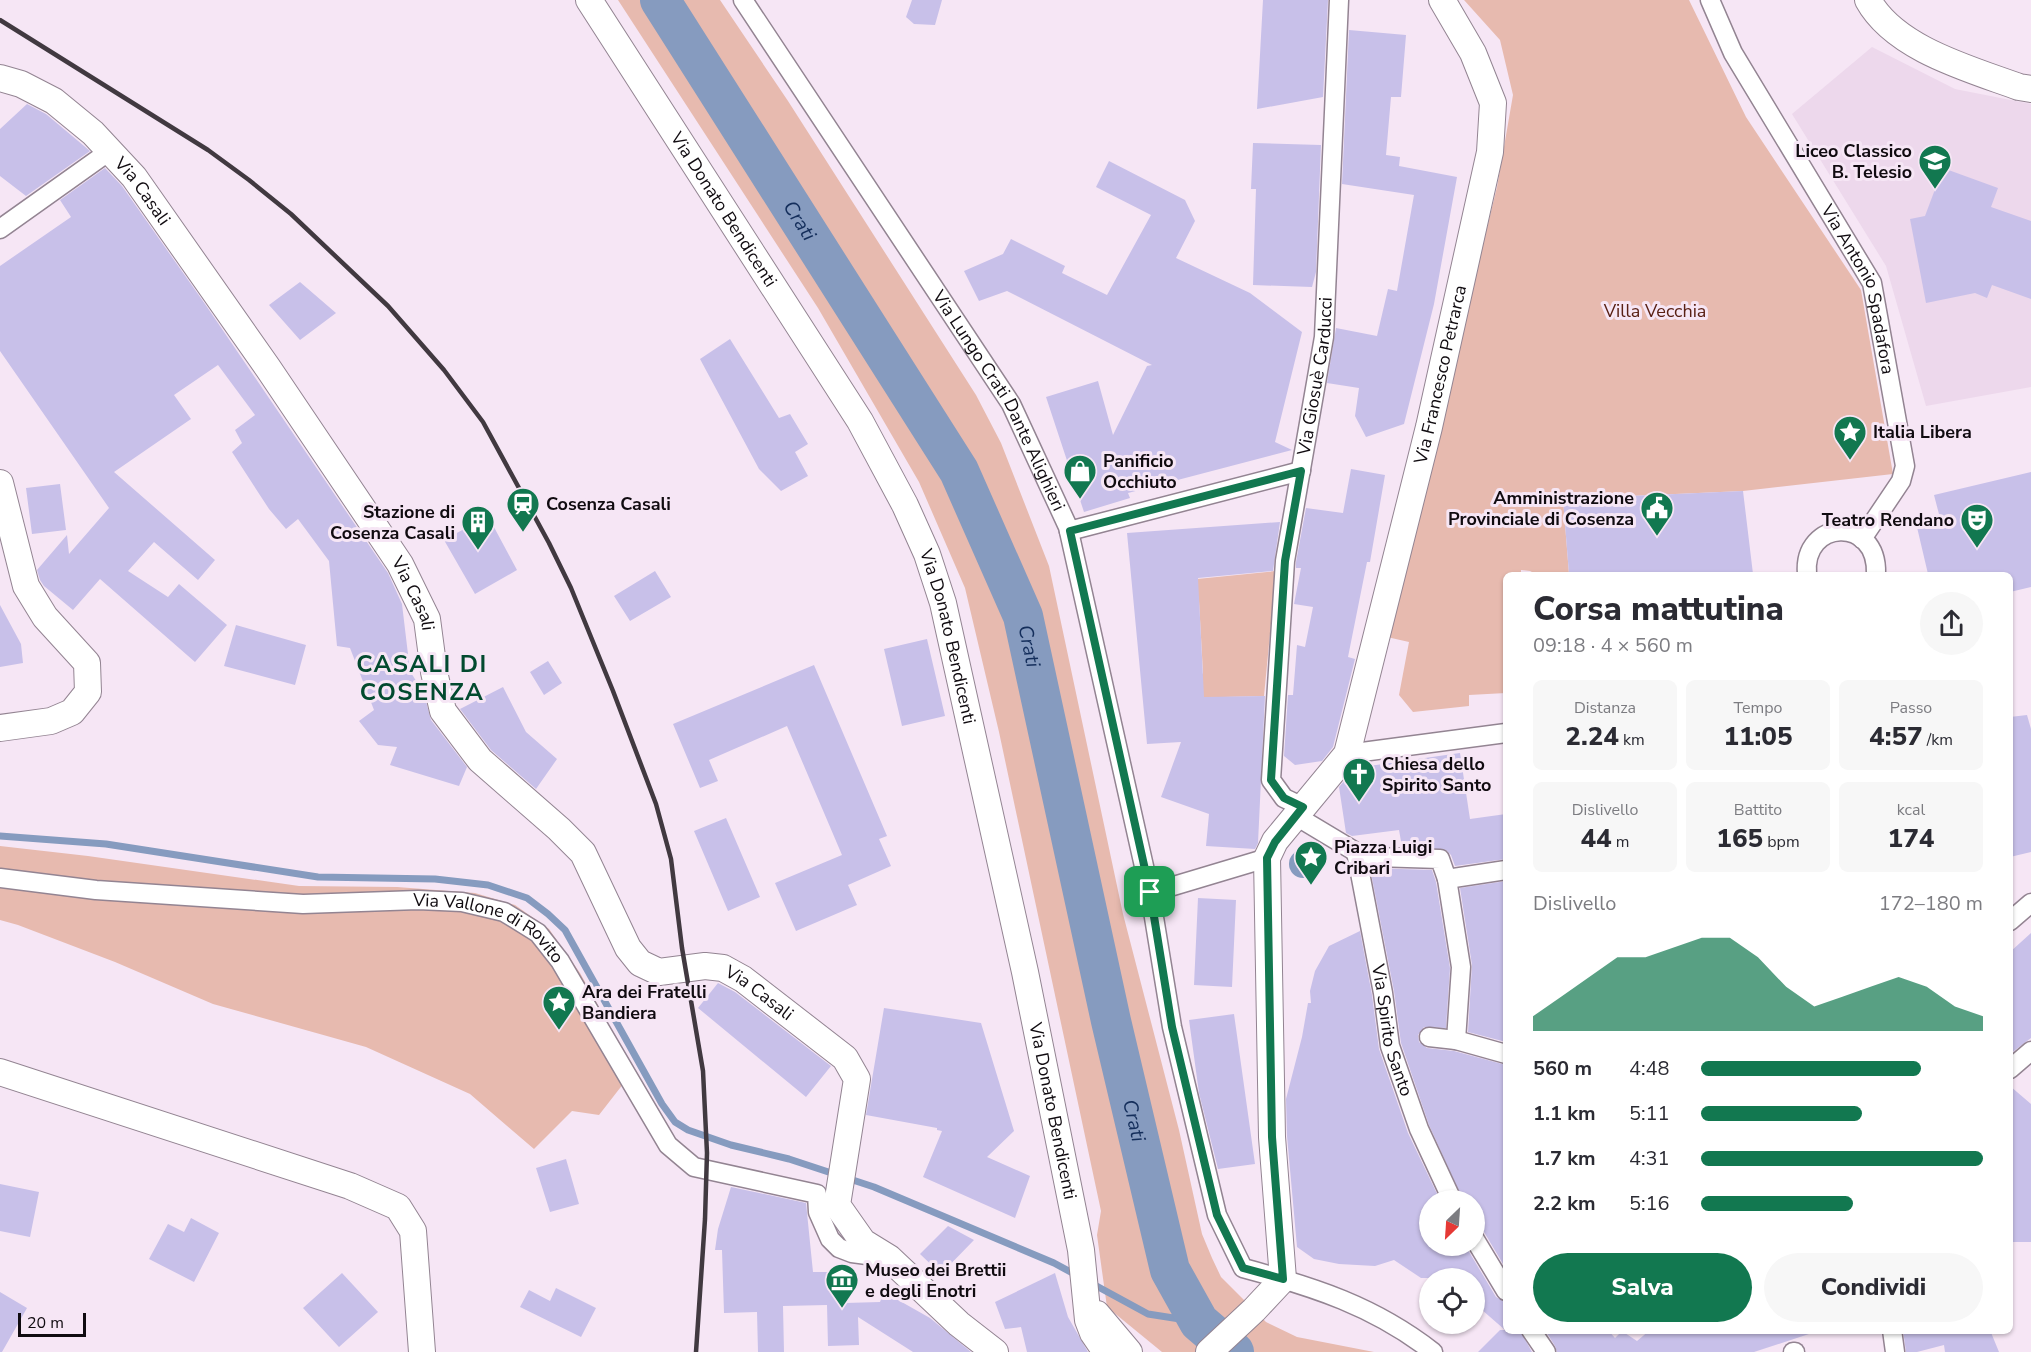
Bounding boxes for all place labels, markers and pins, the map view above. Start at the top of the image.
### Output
place label: Liceo Classico B. Telesio [1795,139,1912,184]
school or university icon: Liceo Classico B. Telesio [1917,143,1953,190]
place icon: Italia Libera [1832,414,1868,461]
place label: Italia Libera [1873,420,1972,444]
place label: Panificio Occhiuto [1103,449,1177,494]
shop icon: Panificio Occhiuto [1062,453,1098,500]
station icon: Cosenza Casali [505,486,541,533]
place label: Amministrazione Provinciale di Cosenza [1448,486,1634,531]
public building icon: Amministrazione Provinciale di Cosenza [1639,490,1675,537]
place label: Cosenza Casali [546,492,671,516]
place label: Stazione di Cosenza Casali [330,500,455,545]
theatre icon: Teatro Rendano [1959,502,1995,549]
building icon: Stazione di Cosenza Casali [460,504,496,551]
place label: Teatro Rendano [1822,508,1954,532]
place label: Chiesa dello Spirito Santo [1382,752,1491,797]
church icon: Chiesa dello Spirito Santo [1341,756,1377,803]
place label: Piazza Luigi Cribari [1334,835,1432,880]
place icon: Piazza Luigi Cribari [1293,839,1329,886]
pin [1124,866,1175,917]
place label: Ara dei Fratelli Bandiera [582,980,706,1025]
place icon: Ara dei Fratelli Bandiera [541,984,577,1031]
place label: Museo dei Brettii e degli Enotri [865,1258,1006,1303]
museum icon: Museo dei Brettii e degli Enotri [824,1262,860,1309]

